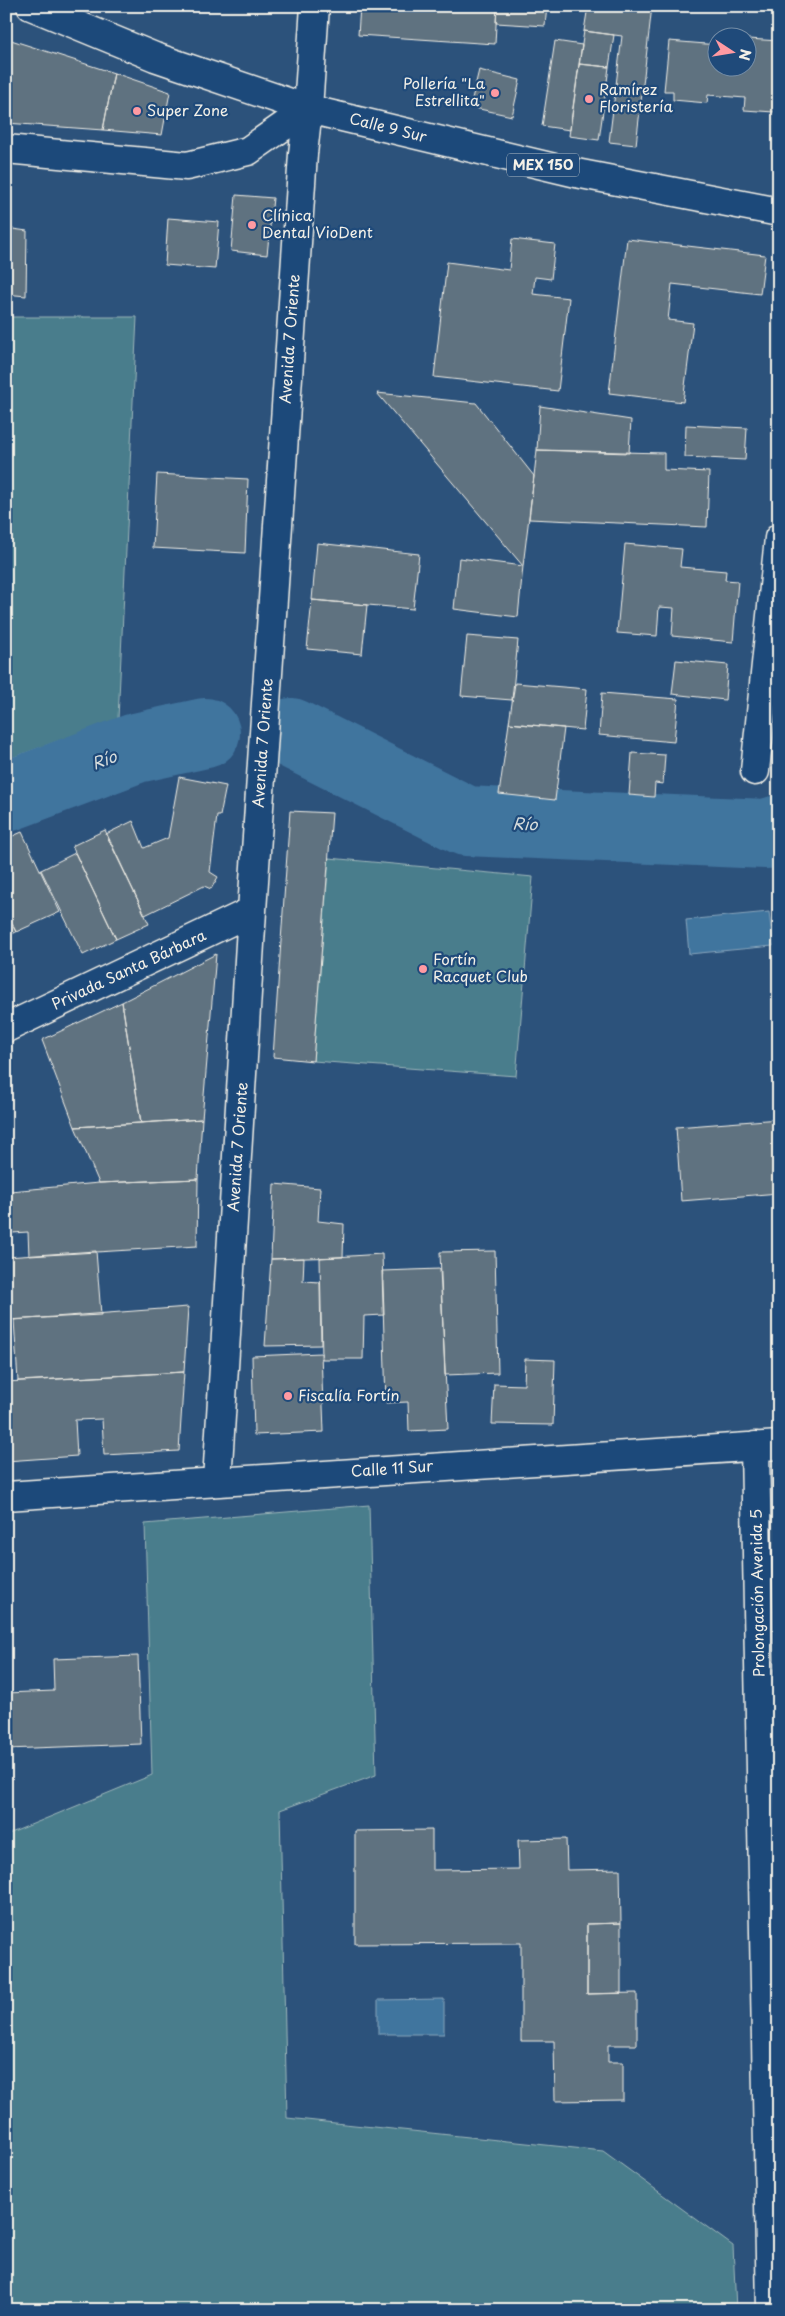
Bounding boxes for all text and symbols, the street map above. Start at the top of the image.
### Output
north arrow [708,28,758,78]
text: N [734,47,757,62]
place label: Pollería "La Estrellita" [403,71,486,111]
place label: Ramírez Floristería [599,77,673,117]
marker: Pollería "La Estrellita" [489,87,501,99]
marker: Ramírez Floristería [583,93,595,105]
place label: Super Zone [147,98,228,121]
marker: Super Zone [131,105,143,117]
street label: Calle 9 Sur [347,106,430,147]
road number: MEX 150 [507,154,579,176]
place label: Clínica Dental VioDent [262,203,373,243]
marker: Clínica Dental VioDent [246,219,258,231]
street label: Avenida 7 Oriente [273,273,305,404]
street label: Avenida 7 Oriente [246,677,278,808]
water label: Río [88,743,121,775]
water label: Río [512,811,539,835]
street label: Privada Santa Bárbara [47,922,210,1015]
place label: Fortín Racquet Club [433,947,528,987]
marker: Fortín Racquet Club [417,963,429,975]
street label: Avenida 7 Oriente [221,1081,253,1212]
place label: Fiscalía Fortín [298,1383,400,1406]
marker: Fiscalía Fortín [282,1390,294,1402]
street label: Calle 11 Sur [350,1453,434,1482]
street label: Prolongación Avenida 5 [744,1509,769,1677]

